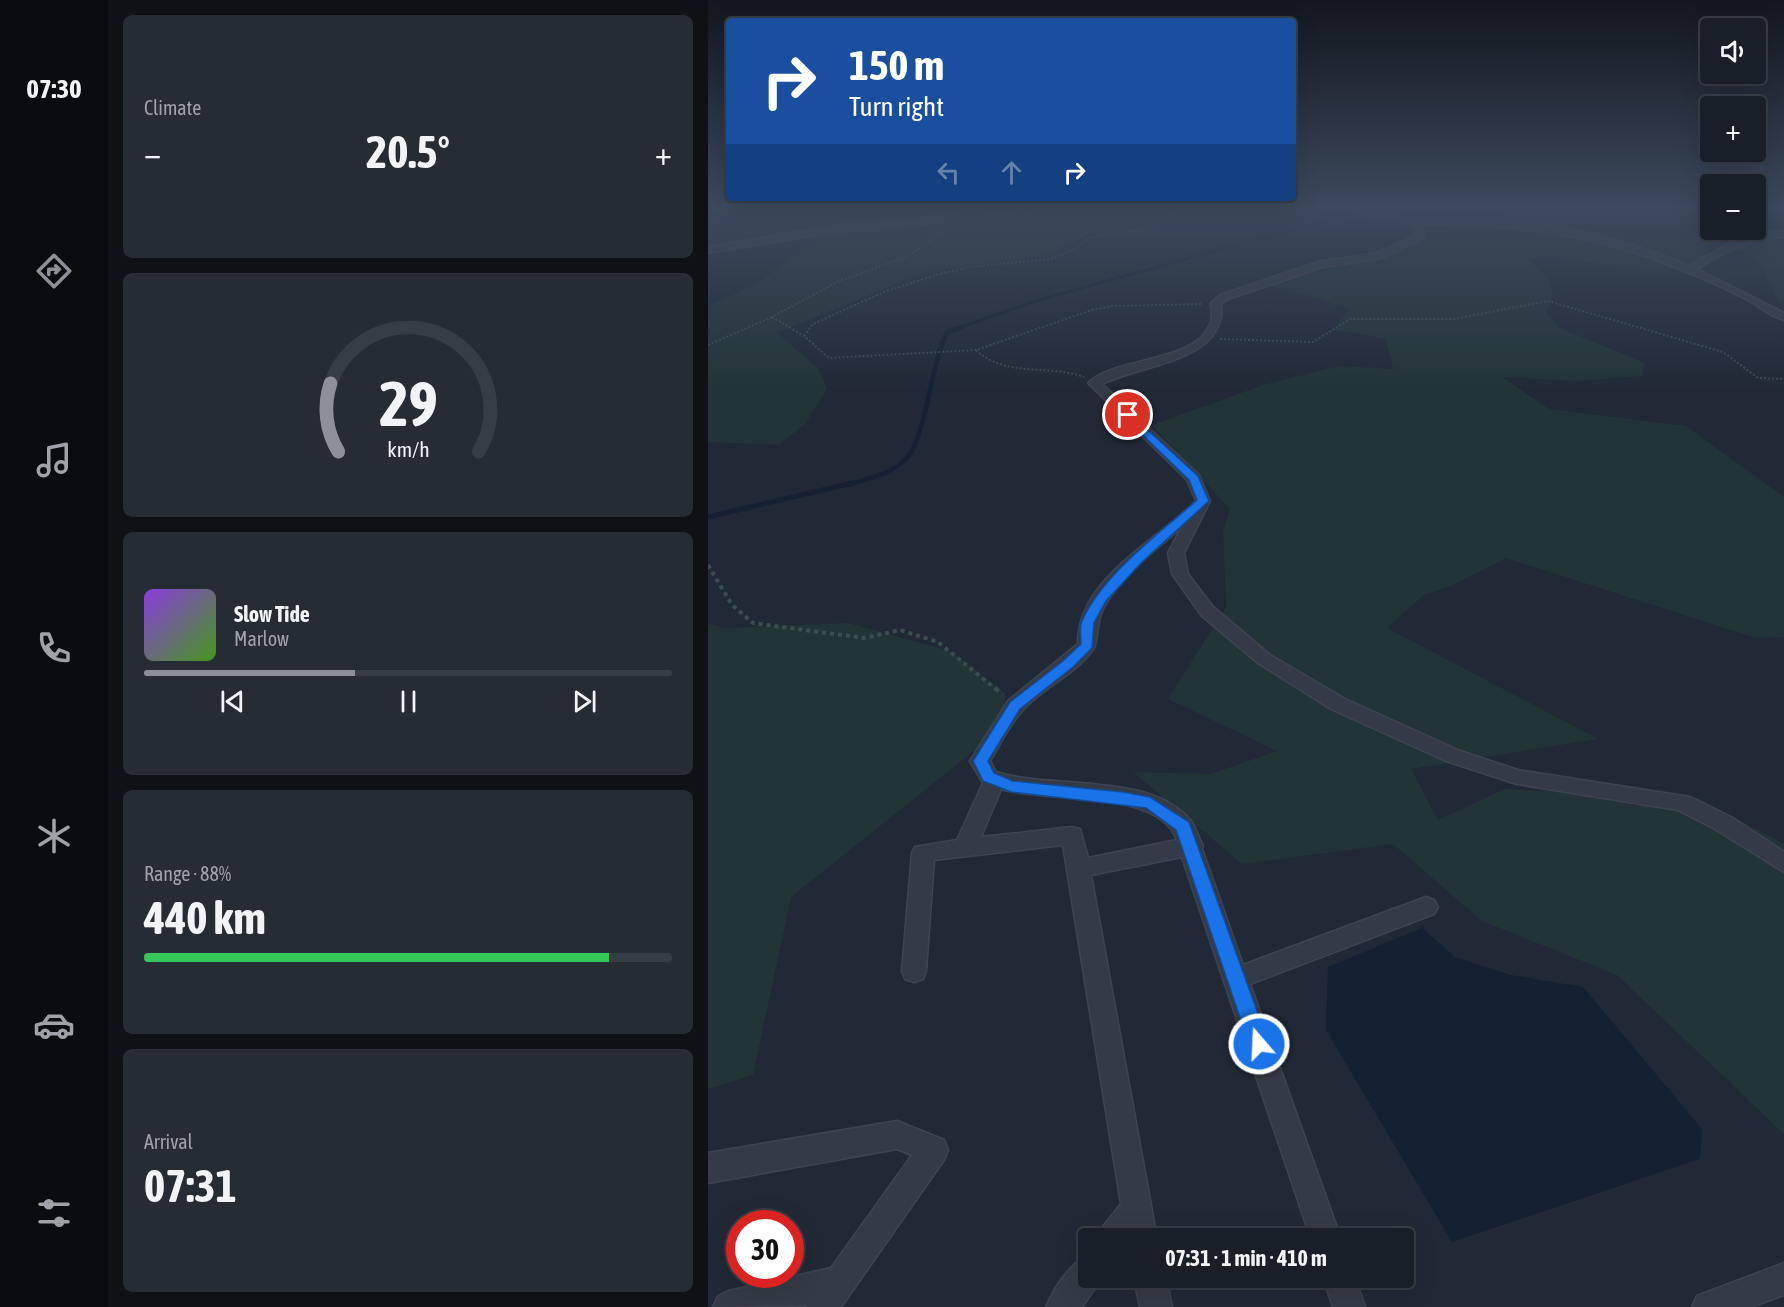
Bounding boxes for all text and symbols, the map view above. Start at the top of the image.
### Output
map controls [1700,18,1766,240]
button: sound [1700,18,1766,84]
text: 150 m [849,41,944,89]
icon: right [750,42,828,120]
text: 07:30 [26,73,82,104]
text: Turn right [849,91,944,122]
text: Climate [144,96,201,119]
button: + [1700,96,1766,162]
text: 20.5° [366,126,450,178]
text: − [144,134,161,172]
text: + [655,134,672,172]
icon: left [932,156,965,189]
icon: ahead [995,156,1028,189]
icon: right [1058,156,1091,189]
button: − [1700,174,1766,240]
icon: directions [33,250,75,292]
text: 29 [379,368,437,439]
pin [1102,389,1153,440]
icon: arrive [1111,398,1144,431]
text: km/h [387,438,429,463]
icon: music [33,439,75,481]
text: Slow Tide [234,601,310,627]
icon: phone [33,627,75,669]
text: Marlow [234,627,289,650]
icon: previous [216,685,249,718]
icon: pause [392,685,425,718]
icon: next [568,685,601,718]
icon: climate [33,815,75,857]
text: Range · 88% [144,862,231,885]
text: 440 km [144,892,266,944]
icon: car [33,1004,75,1046]
position arrow [1227,1012,1291,1076]
text: Arrival [144,1130,193,1153]
text: 07:31 [144,1160,237,1212]
icon: filters [33,1192,75,1234]
speed limit sign: 30 [726,1210,804,1288]
text: 07:31 · 1 min · 410 m [1165,1245,1327,1271]

